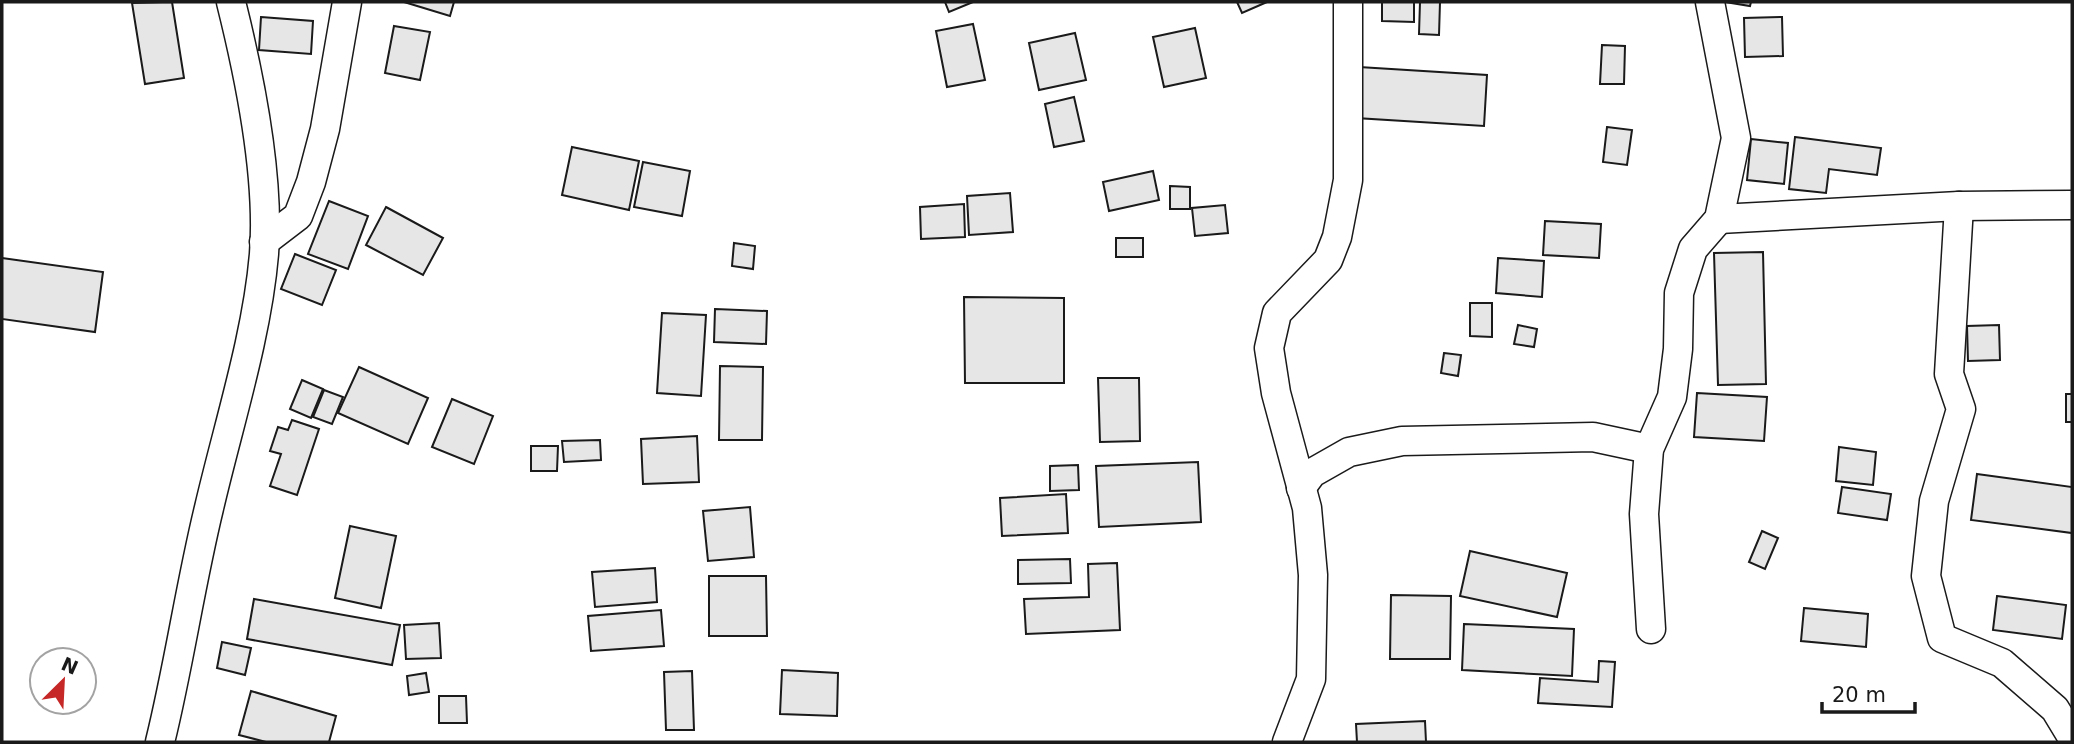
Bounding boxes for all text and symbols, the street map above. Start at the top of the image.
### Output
north arrow [28,646,98,716]
text: N [58,652,82,679]
scale bar [1822,670,1915,714]
text: 20 m [1832,683,1886,707]

